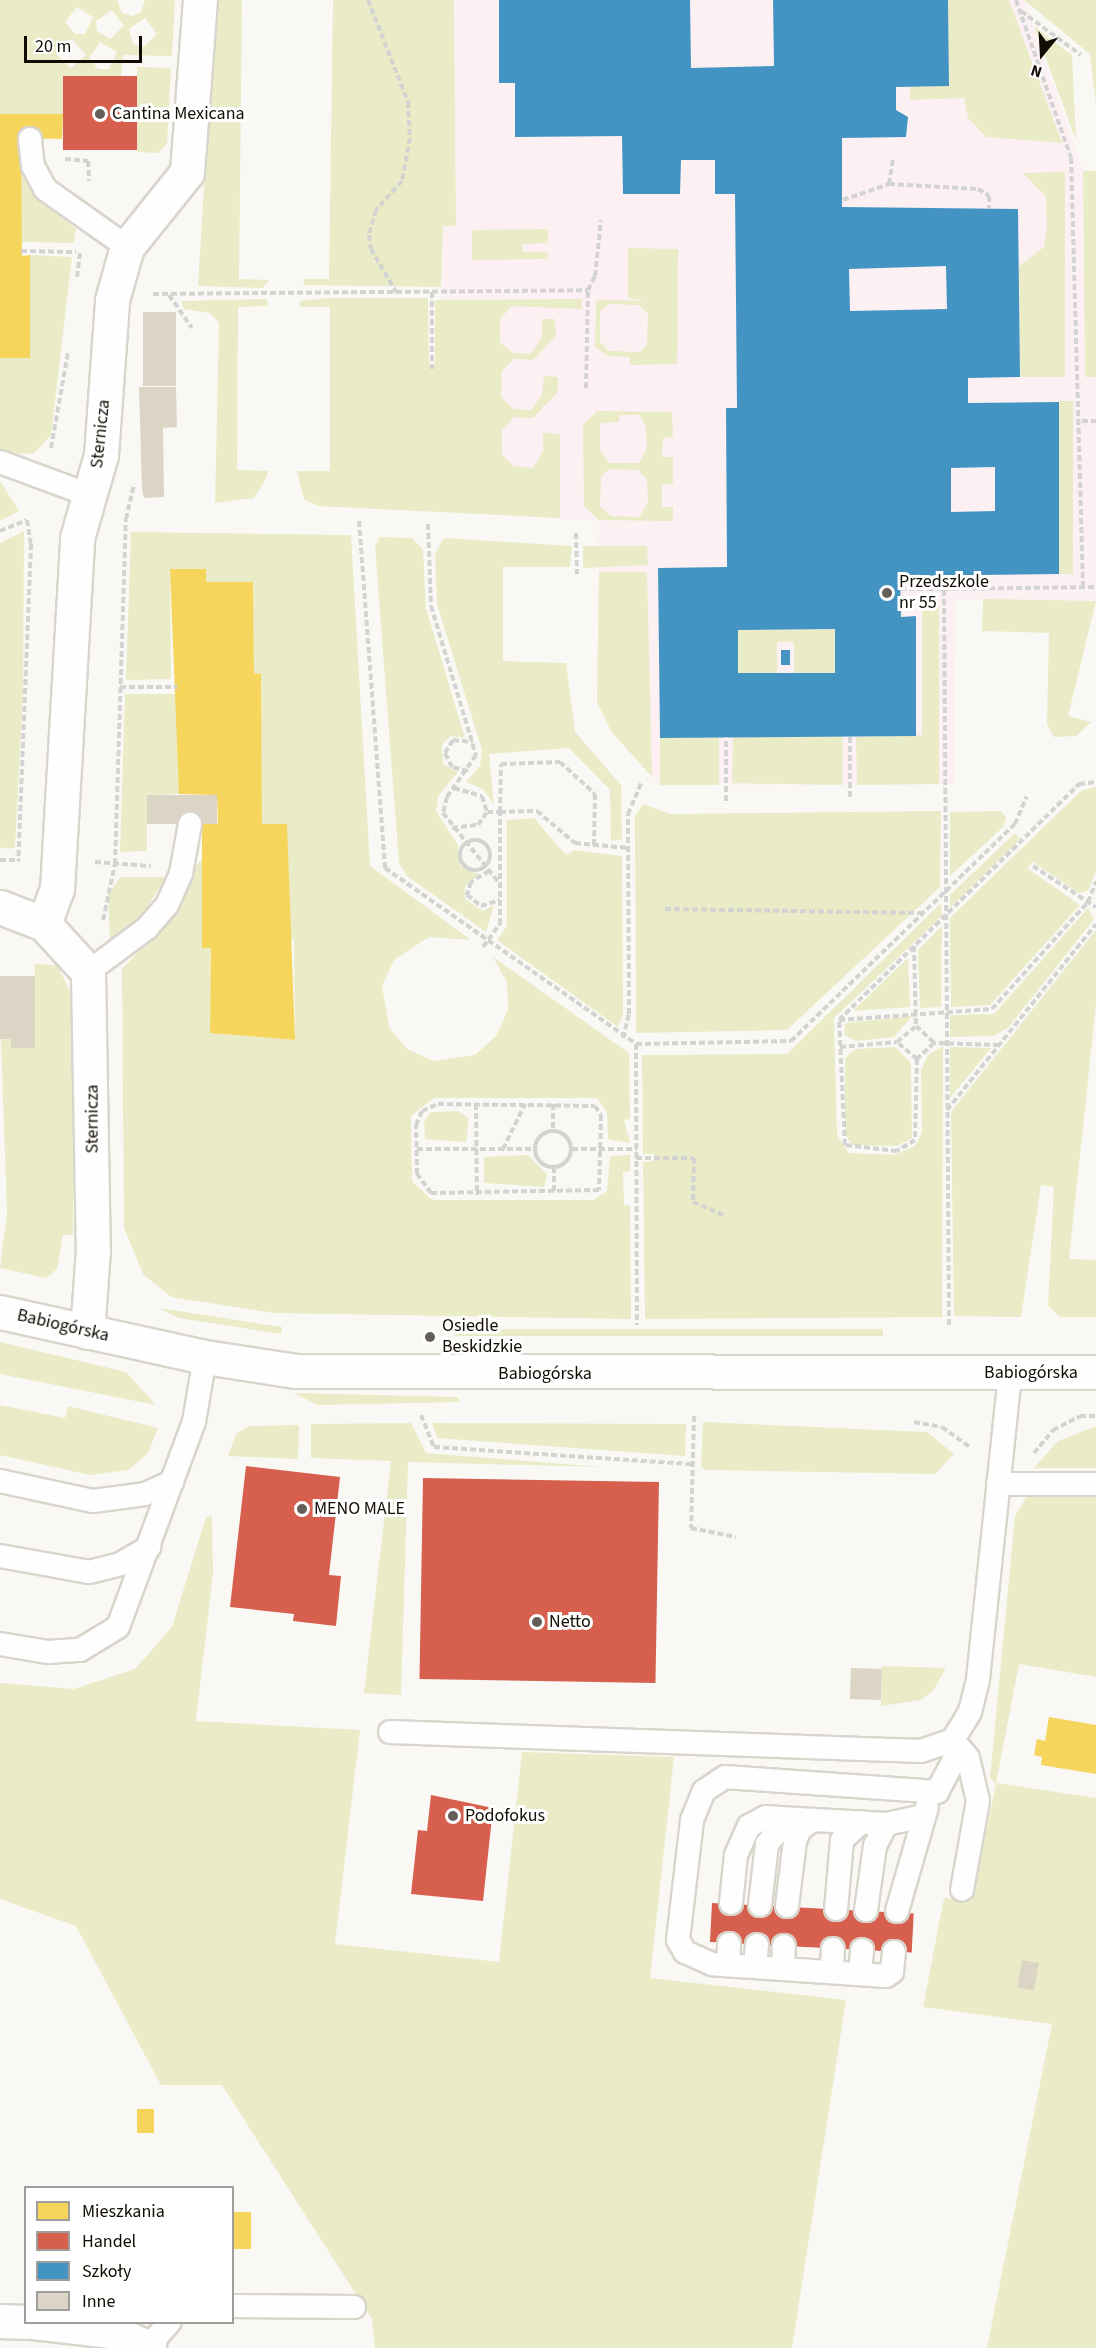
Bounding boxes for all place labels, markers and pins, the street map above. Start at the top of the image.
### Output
place label: Cantina Mexicana [112,103,245,125]
marker: Cantina Mexicana [93,107,107,121]
place label: Przedszkole nr 55 [899,572,989,614]
marker: Przedszkole nr 55 [880,586,894,600]
place label: Osiedle Beskidzkie [442,1316,522,1358]
marker: Osiedle Beskidzkie [423,1330,437,1344]
place label: MENO MALE [314,1498,405,1520]
marker: MENO MALE [295,1502,309,1516]
place label: Netto [549,1611,591,1633]
marker: Netto [530,1615,544,1629]
place label: Podofokus [465,1805,545,1827]
marker: Podofokus [446,1809,460,1823]

